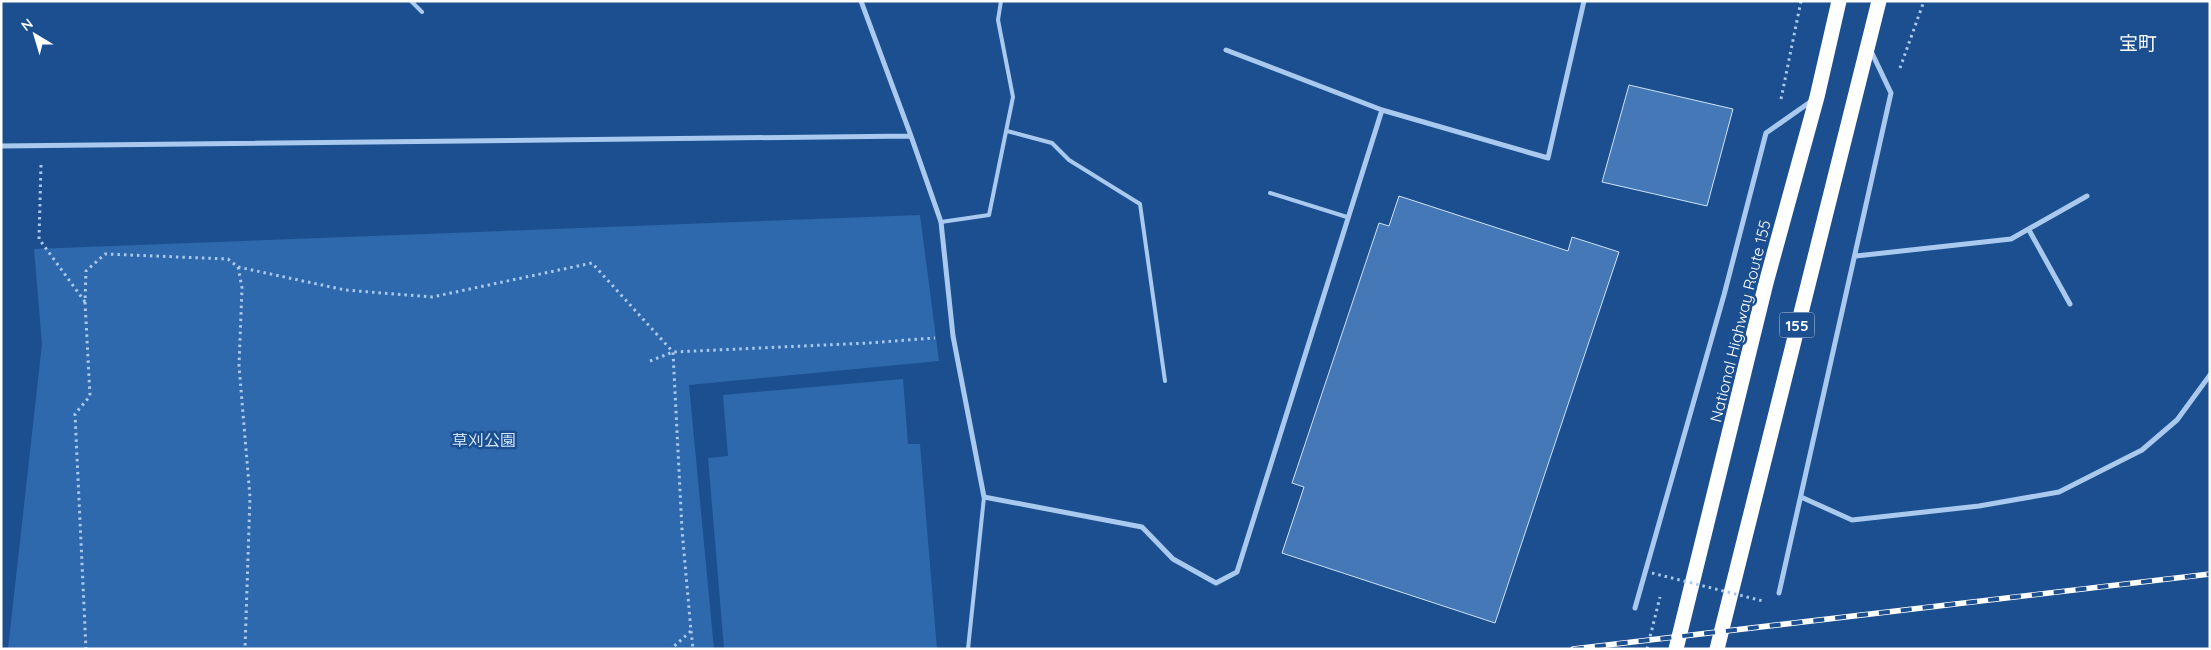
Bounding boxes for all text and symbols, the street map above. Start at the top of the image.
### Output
north arrow [10,10,60,60]
text: N [17,14,37,35]
district label: 宝町 [2119,31,2157,55]
street label: National Highway Route 155 [1705,218,1775,424]
road number: 155 [1780,312,1814,338]
park label: 草刈公園 [452,430,516,450]

